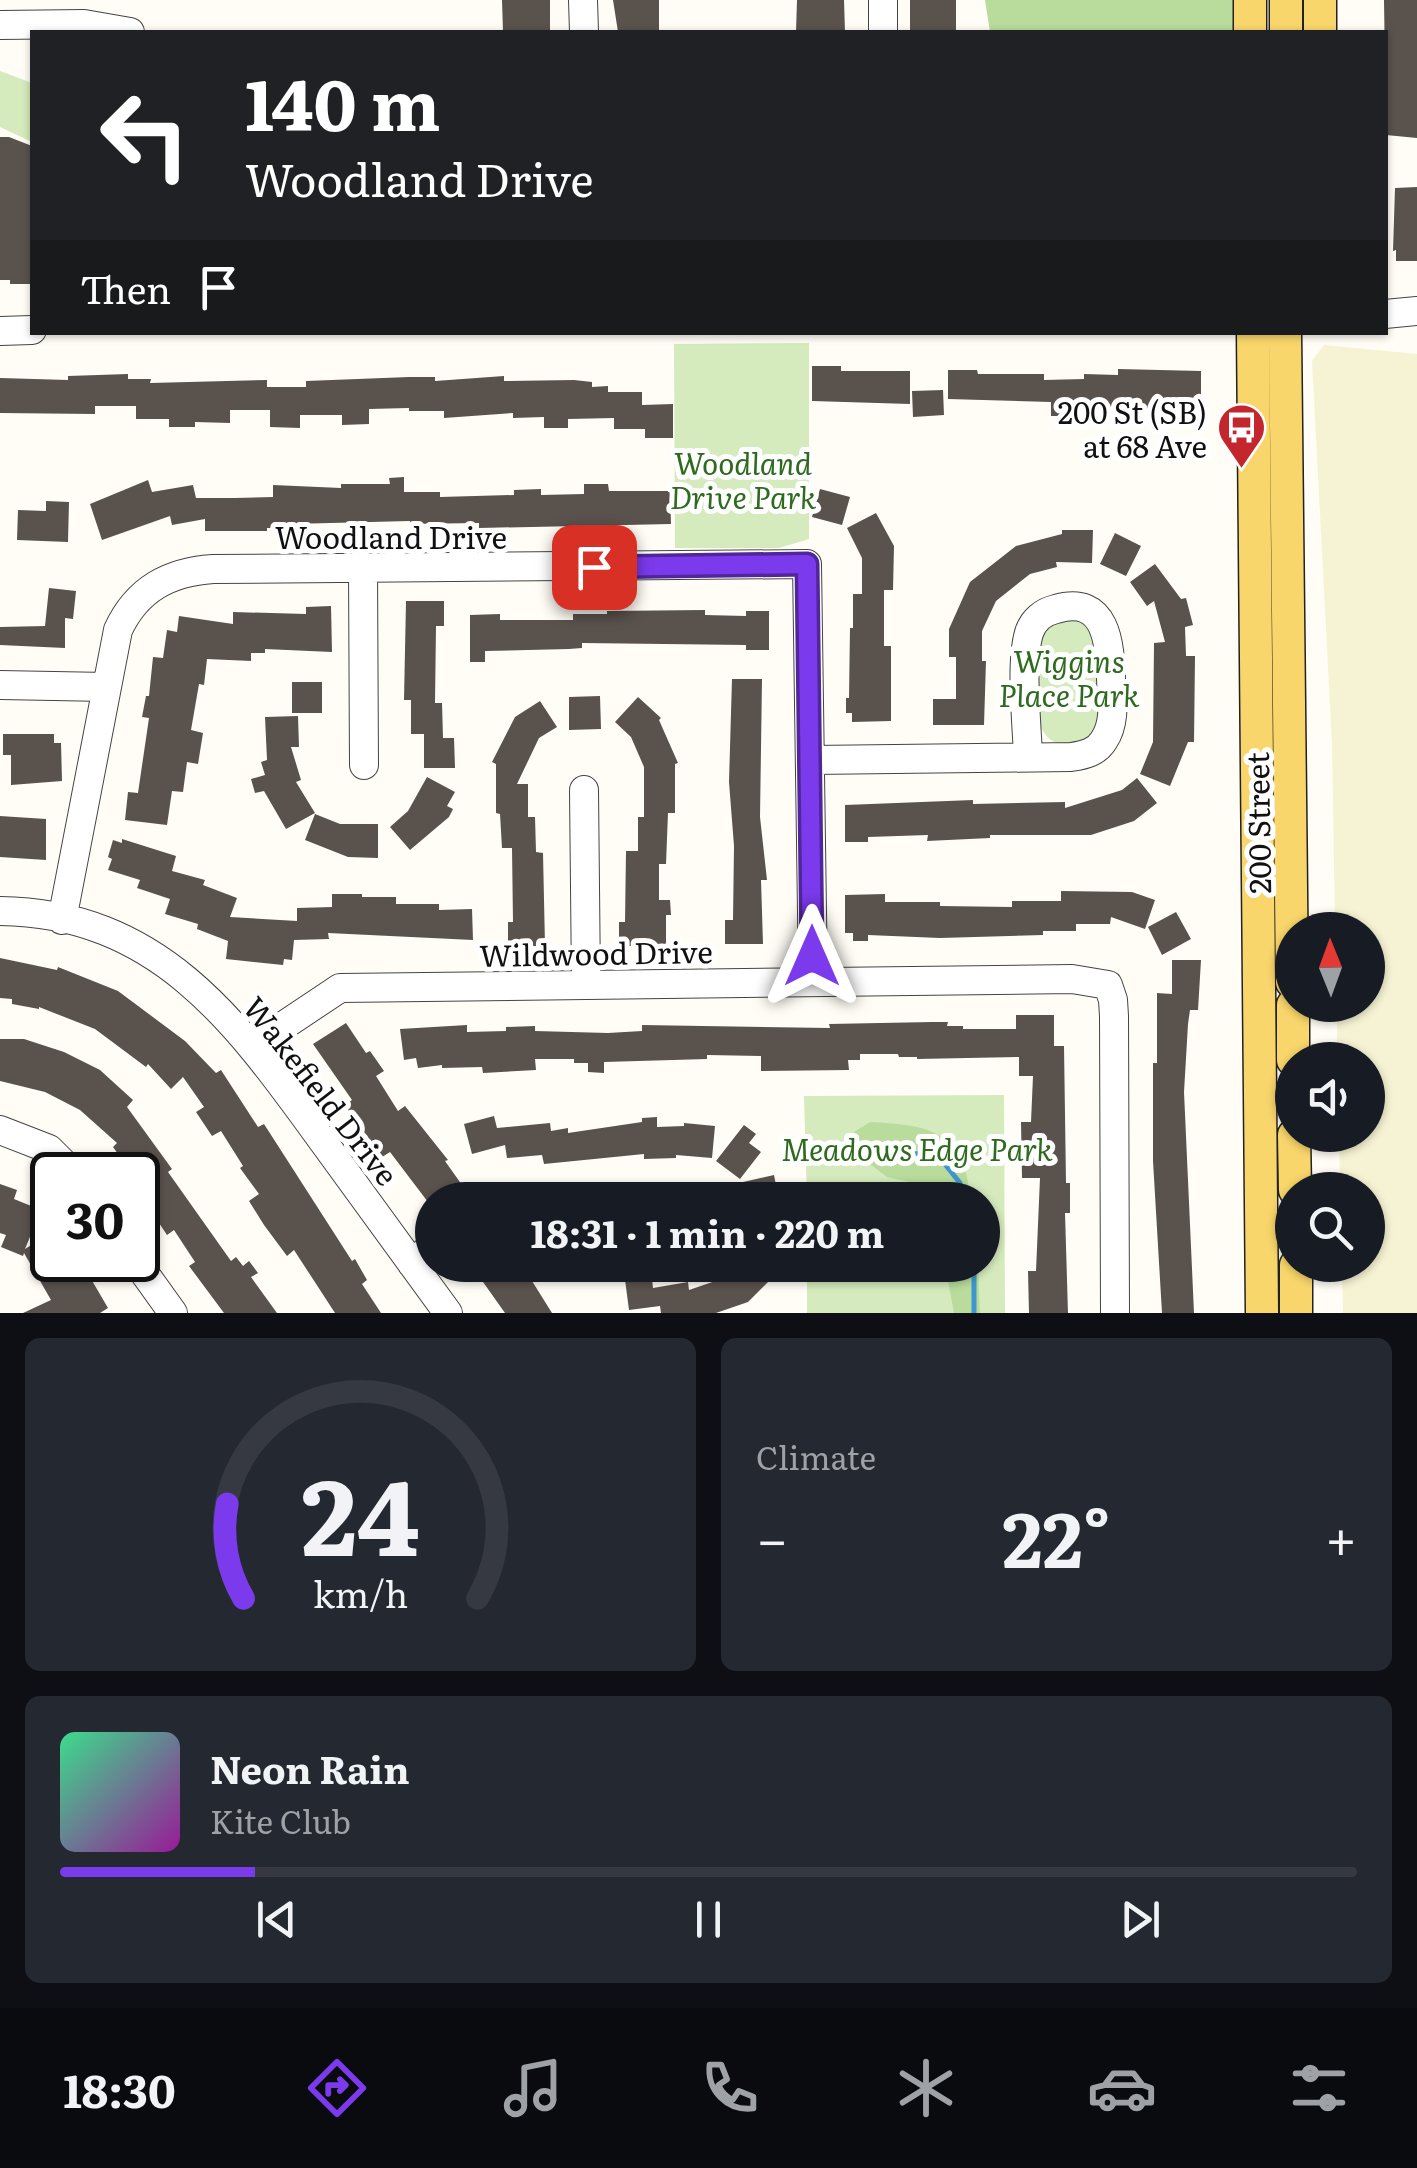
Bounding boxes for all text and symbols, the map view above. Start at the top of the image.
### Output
text: 140 m [245,49,440,153]
icon: left [80,70,210,200]
text: Woodland Drive [245,144,594,211]
text: Then [80,259,171,316]
icon: arrive [191,260,246,315]
place label: 200 St (SB) at 68 Ave [1058,389,1207,467]
bus stop icon: 200 St (SB) at 68 Ave [1216,402,1268,470]
park label: Woodland Drive Park [670,440,817,518]
street label: Woodland Drive [275,514,507,558]
pin [552,525,637,610]
icon: arrive [567,540,622,595]
park label: Wiggins Place Park [999,638,1140,716]
street label: 200 Street [1234,752,1280,894]
position arrow [760,904,864,1008]
north arrow [1275,912,1385,1022]
map controls [1275,912,1385,1282]
street label: Wildwood Drive [479,928,713,976]
street label: Wakefield Drive [234,986,410,1194]
button: sound [1275,1042,1385,1152]
park label: Meadows Edge Park [781,1126,1053,1170]
speed limit sign: 30 [30,1152,160,1282]
button: search [1275,1172,1385,1282]
text: 18:31 · 1 min · 220 m [531,1203,884,1260]
text: Climate [756,1432,876,1480]
text: 24 [301,1434,420,1588]
text: 22° [1002,1480,1111,1591]
text: − [756,1495,788,1577]
text: + [1325,1495,1357,1577]
text: km/h [313,1566,408,1619]
text: Neon Rain [210,1739,410,1796]
text: Kite Club [210,1796,351,1844]
icon: previous [249,1892,304,1947]
icon: pause [681,1892,736,1947]
icon: next [1113,1892,1168,1947]
icon: directions [302,2053,372,2123]
icon: music [498,2053,568,2123]
icon: phone [695,2053,765,2123]
icon: climate [891,2053,961,2123]
icon: car [1087,2053,1157,2123]
icon: filters [1284,2053,1354,2123]
text: 18:30 [63,2055,176,2122]

